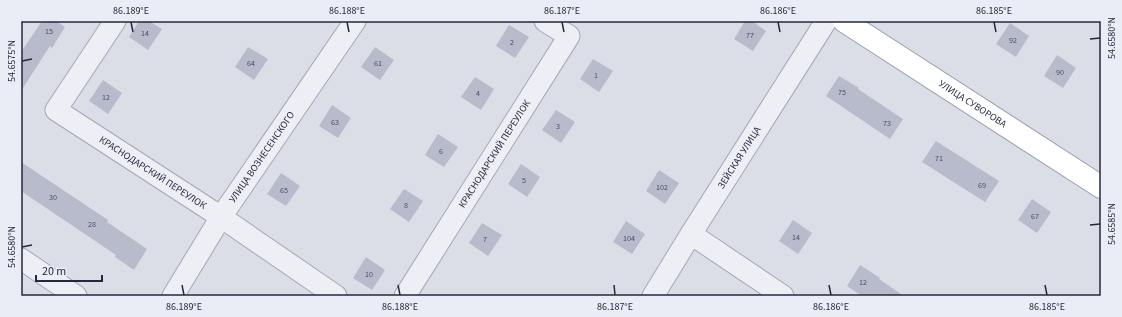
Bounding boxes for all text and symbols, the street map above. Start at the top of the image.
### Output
text: 86.189°E [113,4,149,18]
text: 86.188°E [329,4,365,18]
text: 86.187°E [544,4,580,18]
text: 86.186°E [760,4,796,18]
text: 86.185°E [976,4,1012,18]
text: 54.6580°N [1105,17,1119,59]
house number: 15 [45,26,53,37]
house number: 14 [141,28,149,39]
house number: 77 [746,30,754,41]
house number: 92 [1009,35,1017,46]
house number: 2 [510,37,514,48]
text: 54.6575°N [5,40,19,82]
house number: 64 [247,58,255,69]
house number: 61 [374,58,382,69]
house number: 90 [1056,67,1064,78]
house number: 1 [594,70,598,81]
street label: УЛИЦА СУВОРОВА [936,77,1010,131]
house number: 75 [838,87,846,98]
house number: 4 [476,88,480,99]
house number: 12 [102,92,110,103]
street label: КРАСНОДАРСКИЙ ПЕРЕУЛОК [455,97,534,211]
street label: УЛИЦА ВОЗНЕСЕНСКОГО [226,108,298,205]
house number: 63 [331,117,339,128]
house number: 73 [883,118,891,129]
house number: 3 [556,121,560,132]
street label: ЗЕЙСКАЯ УЛИЦА [714,123,765,192]
street label: КРАСНОДАРСКИЙ ПЕРЕУЛОК [96,133,209,213]
house number: 6 [439,146,443,157]
house number: 71 [935,153,943,164]
house number: 5 [522,175,526,186]
house number: 69 [978,180,986,191]
house number: 102 [656,182,668,193]
house number: 65 [280,185,288,196]
house number: 30 [49,192,57,203]
house number: 8 [404,200,408,211]
text: 54.6585°N [1105,203,1119,245]
house number: 67 [1031,211,1039,222]
house number: 28 [88,219,96,230]
text: 54.6580°N [5,226,19,268]
house number: 14 [792,232,800,243]
house number: 104 [623,233,635,244]
house number: 7 [483,234,487,245]
scale bar [36,257,102,283]
text: 20 m [42,263,66,280]
house number: 10 [365,269,373,280]
house number: 12 [859,277,867,288]
text: 86.189°E [166,300,202,314]
text: 86.188°E [382,300,418,314]
text: 86.187°E [597,300,633,314]
text: 86.186°E [813,300,849,314]
text: 86.185°E [1029,300,1065,314]

